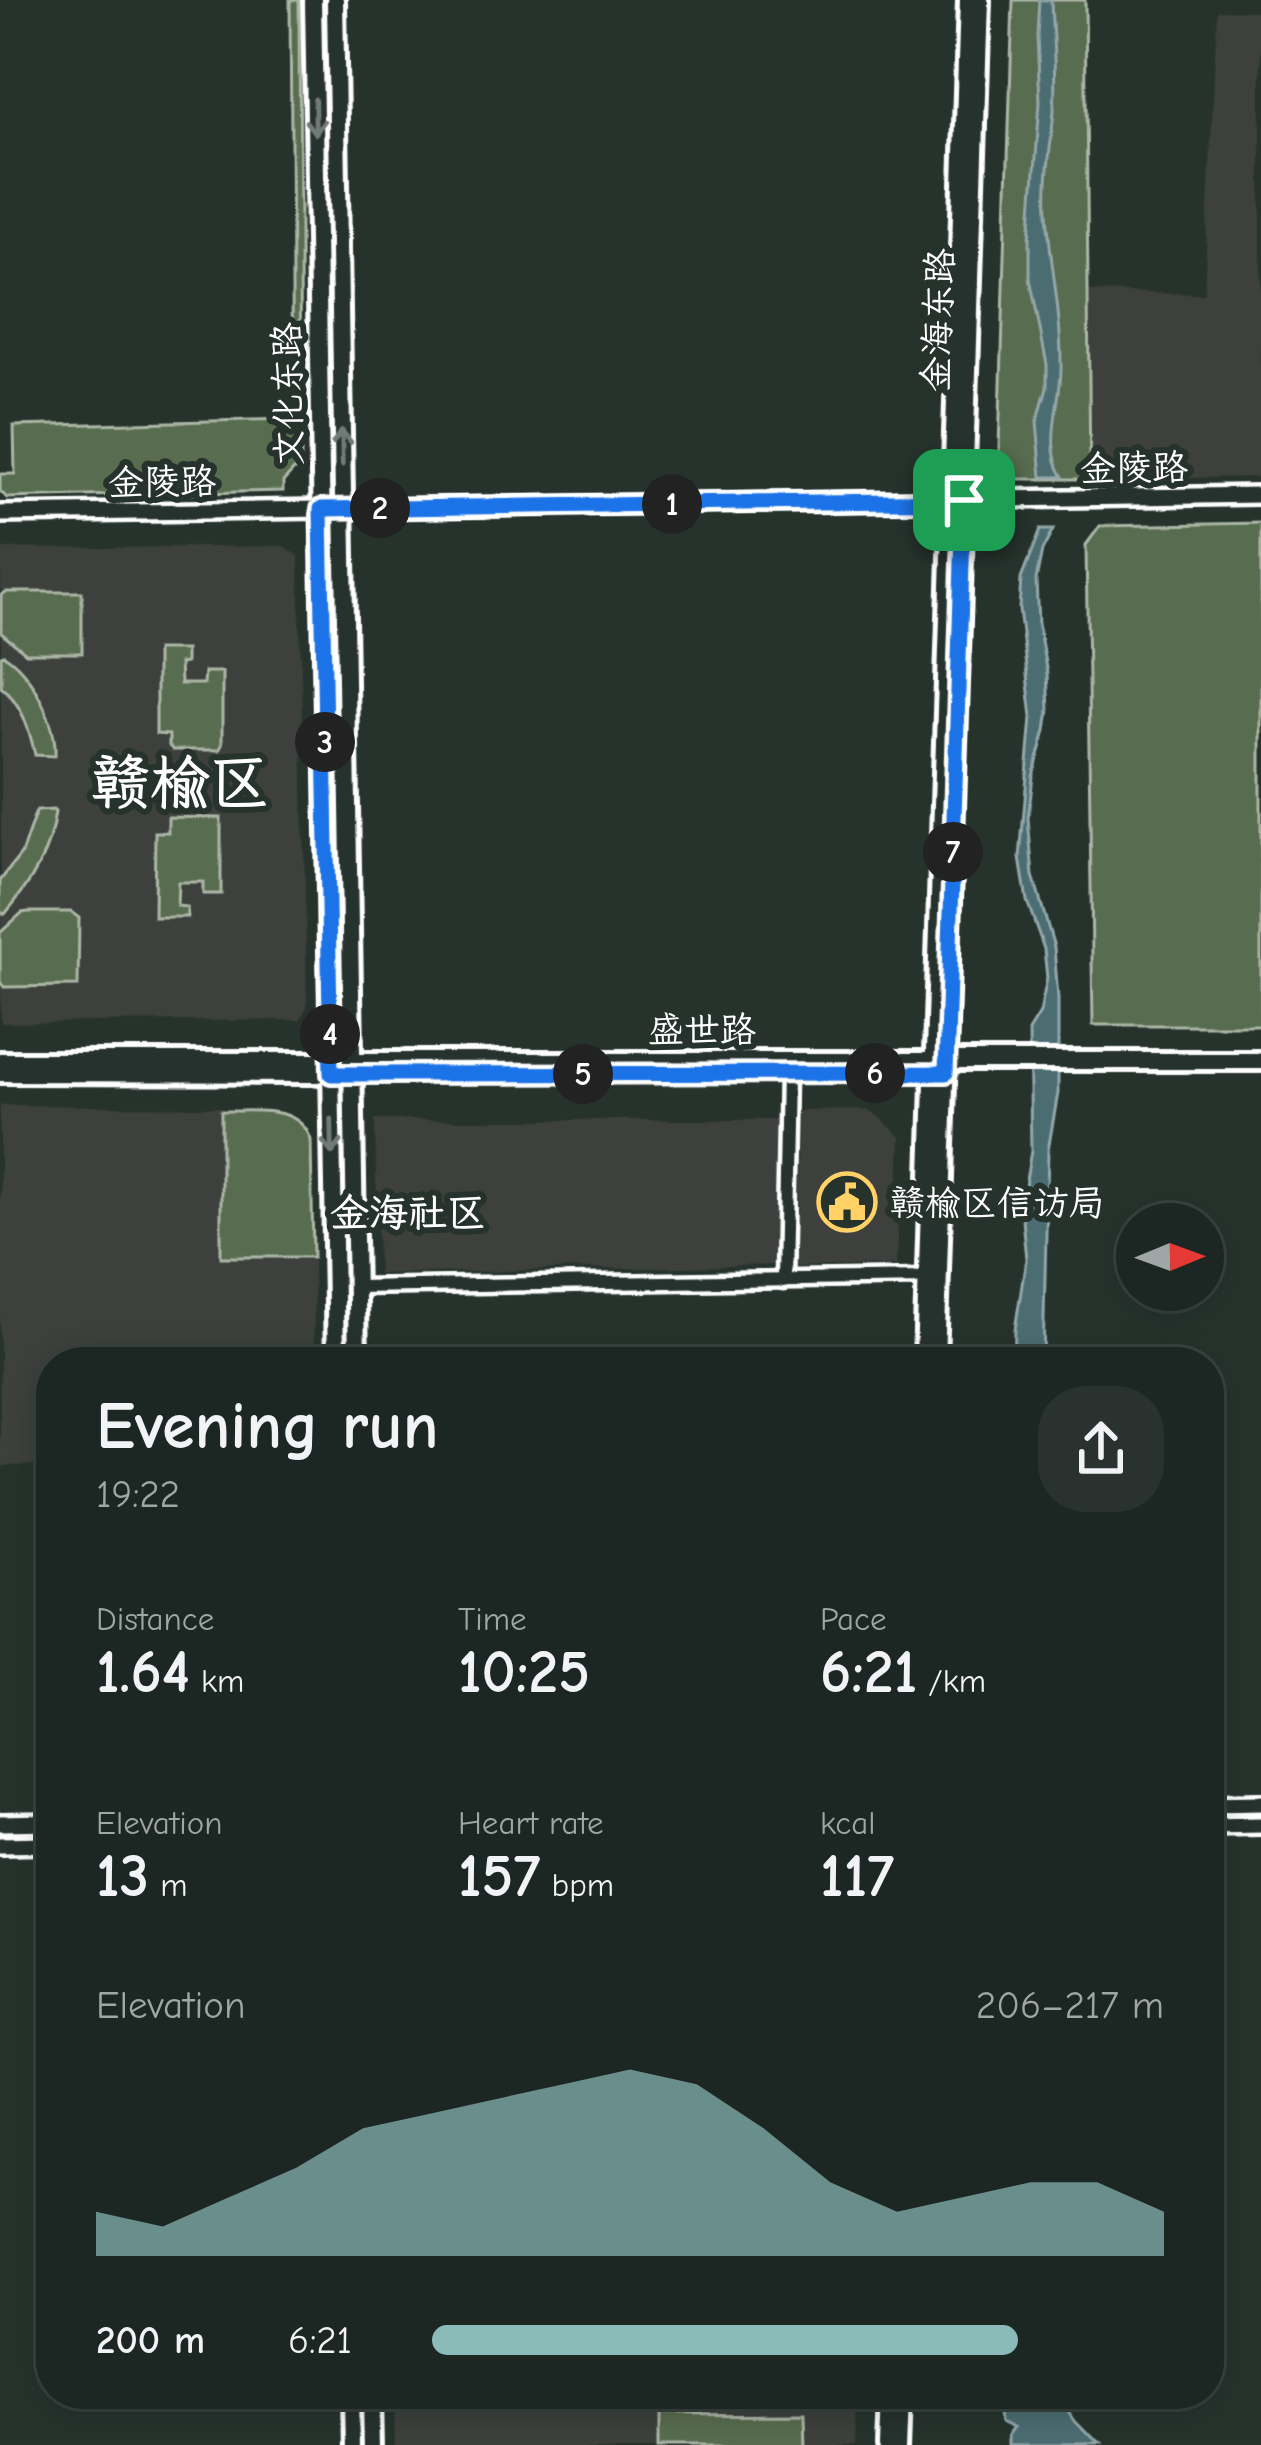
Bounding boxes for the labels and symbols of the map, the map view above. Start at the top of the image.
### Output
one-way arrow [304,97,326,136]
street label: 金海东路 [915,247,961,393]
street label: 文化东路 [267,322,310,466]
one-way arrow [330,428,353,467]
street label: 金陵路 [1080,447,1188,490]
pin [913,449,1015,551]
street label: 金陵路 [108,461,216,504]
pin: 1 [642,474,702,534]
pin: 2 [350,478,410,538]
pin: 3 [295,712,355,772]
district label: 赣榆区 [90,749,270,818]
pin: 7 [923,822,983,882]
pin: 4 [300,1004,360,1064]
street label: 盛世路 [648,1010,756,1051]
pin: 6 [845,1043,905,1103]
pin: 5 [553,1044,613,1104]
one-way arrow [320,1117,343,1156]
public building icon: 赣榆区信访局 [816,1171,878,1233]
place label: 赣榆区信访局 [889,1183,1105,1224]
district label: 金海社区 [330,1191,486,1236]
north arrow [1116,1203,1224,1311]

